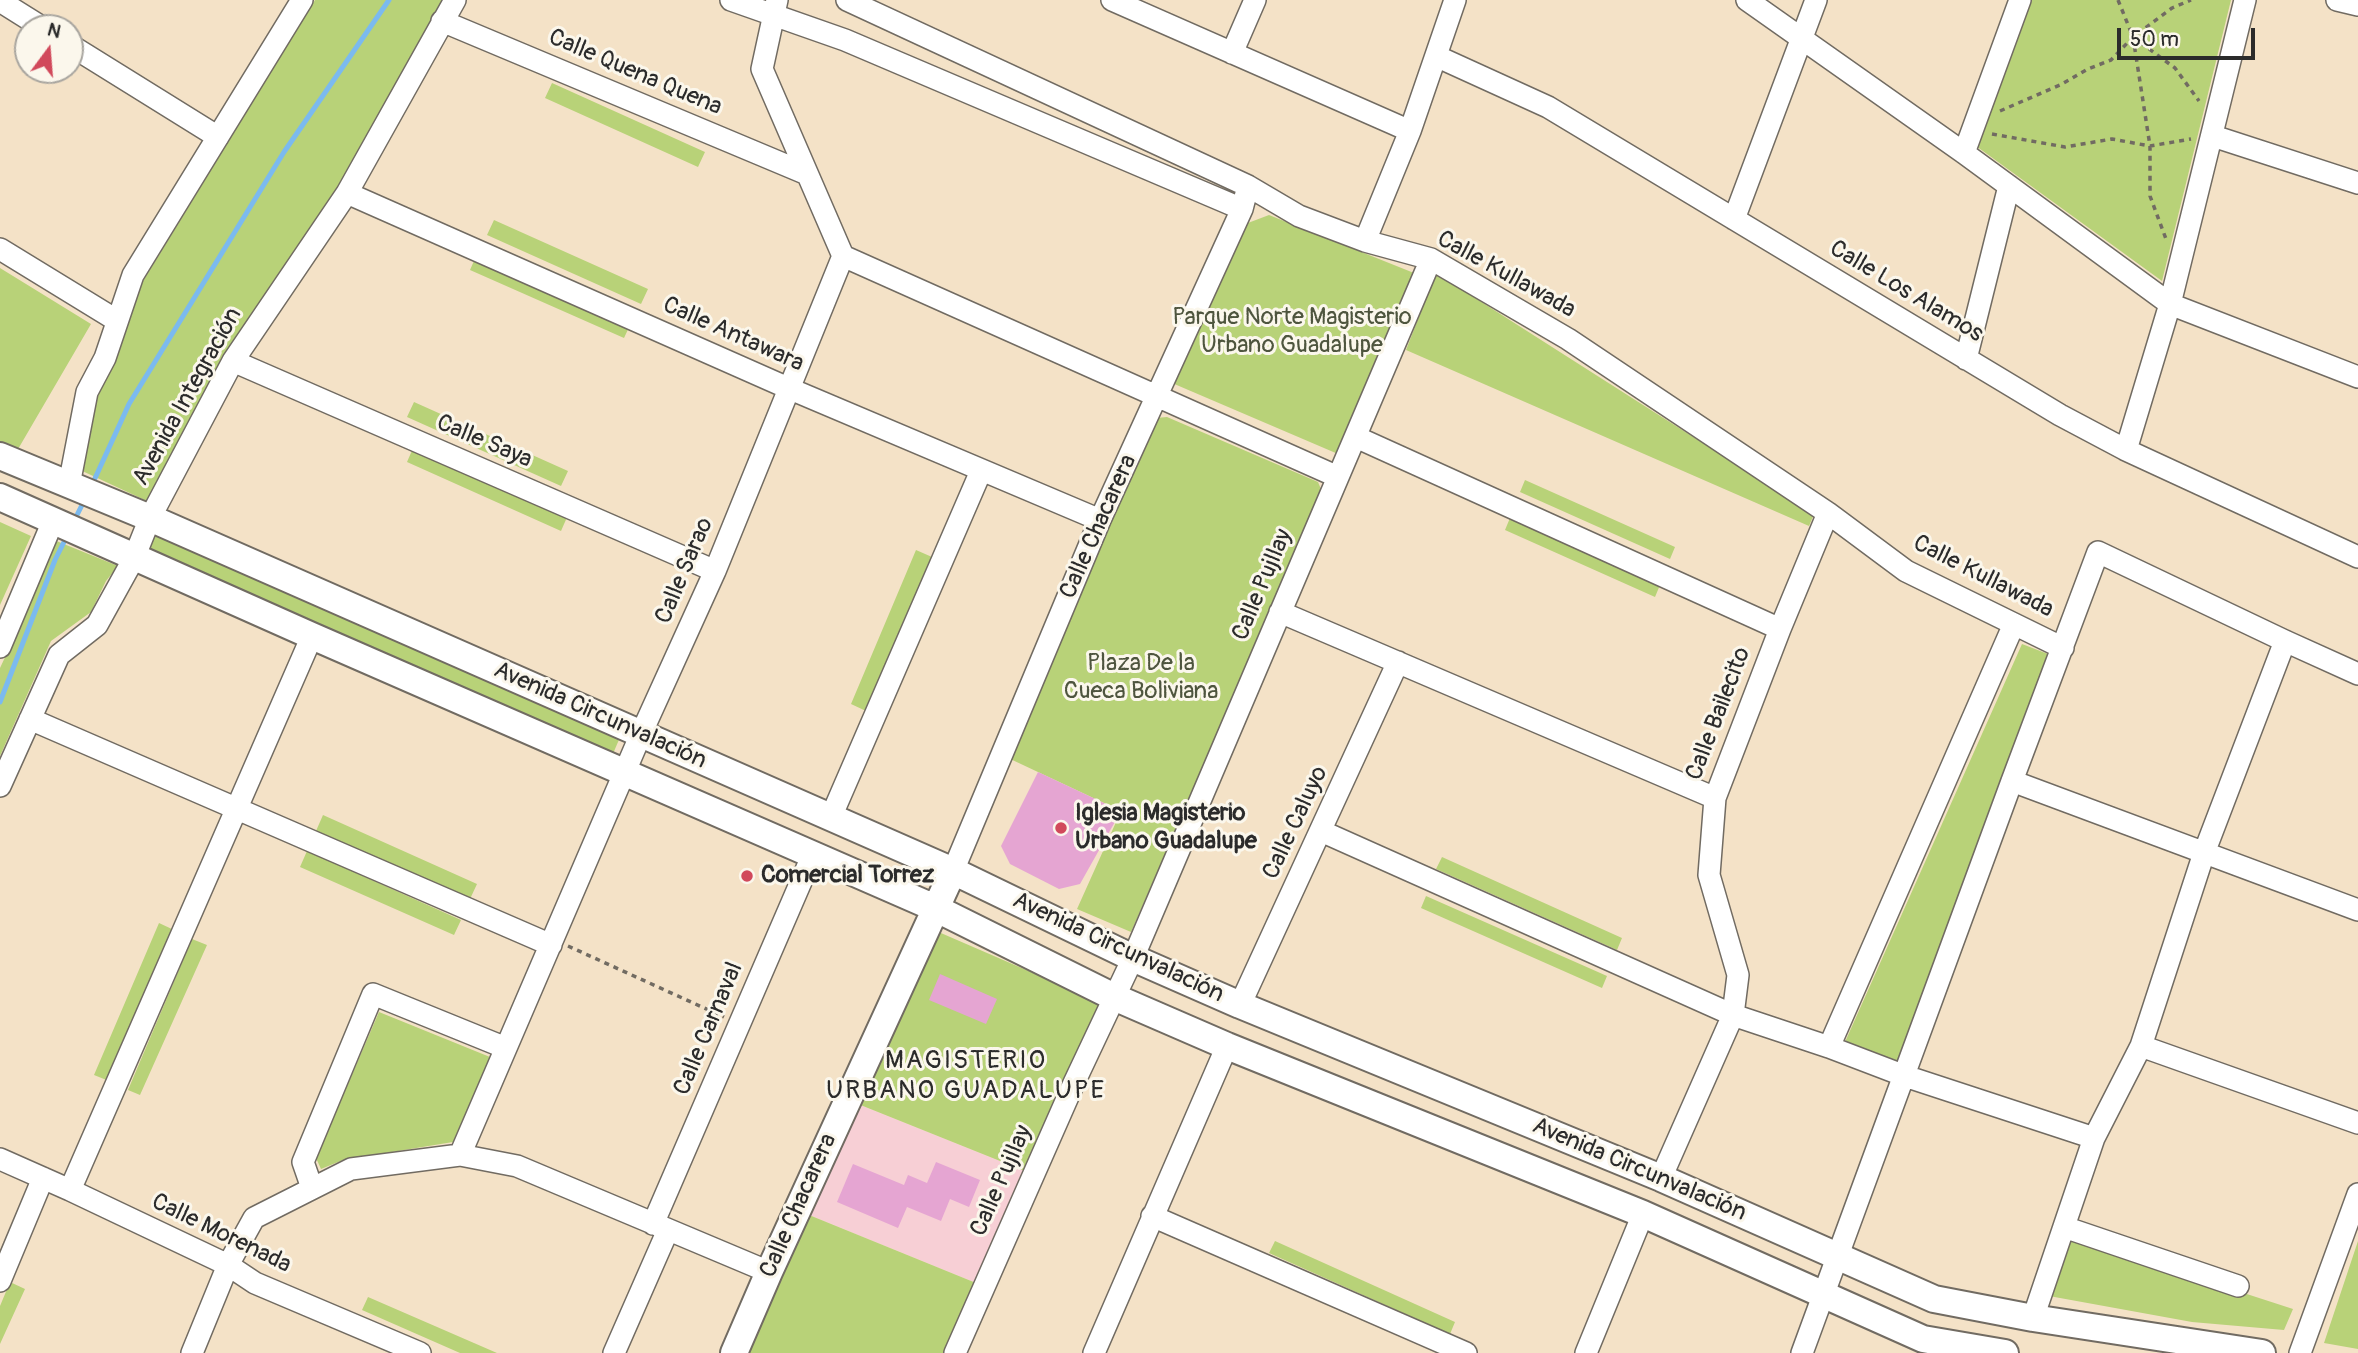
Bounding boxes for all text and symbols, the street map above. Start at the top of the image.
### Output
north arrow [14,14,84,84]
scale bar [2120,14,2258,58]
text: N [45,17,64,44]
street label: Calle Quena Quena [544,24,726,122]
text: 50 m [2130,26,2179,53]
street label: Calle Kullawada [1432,225,1580,325]
street label: Calle Los Alamos [1824,235,1988,349]
street label: Calle Antawara [658,291,808,379]
street label: Avenida Integración [127,303,249,491]
park label: Parque Norte Magisterio Urbano Guadalupe [1172,304,1412,360]
street label: Calle Saya [432,409,536,475]
street label: Calle Chacarera [1054,451,1144,603]
street label: Calle Sarao [650,514,720,628]
street label: Calle Pujllay [1227,525,1299,645]
street label: Calle Kullawada [1908,529,2058,625]
street label: Calle Bailecito [1680,643,1758,785]
park label: Plaza De la Cueca Boliviana [1064,650,1218,706]
street label: Avenida Circunvalación [489,656,711,776]
street label: Calle Caluyo [1257,762,1335,884]
place label: Iglesia Magisterio Urbano Guadalupe [1075,800,1257,856]
marker: Iglesia Magisterio Urbano Guadalupe [1053,820,1069,836]
place label: Comercial Torrez [761,862,934,890]
marker: Comercial Torrez [739,868,755,884]
street label: Avenida Circunvalación [1008,886,1228,1010]
street label: Calle Carnaval [668,958,750,1100]
district label: MAGISTERIO URBANO GUADALUPE [828,1045,1104,1106]
street label: Avenida Circunvalación [1528,1112,1750,1228]
street label: Calle Pujllay [965,1121,1039,1241]
street label: Calle Chacarera [754,1130,844,1282]
street label: Calle Morenada [147,1188,295,1280]

